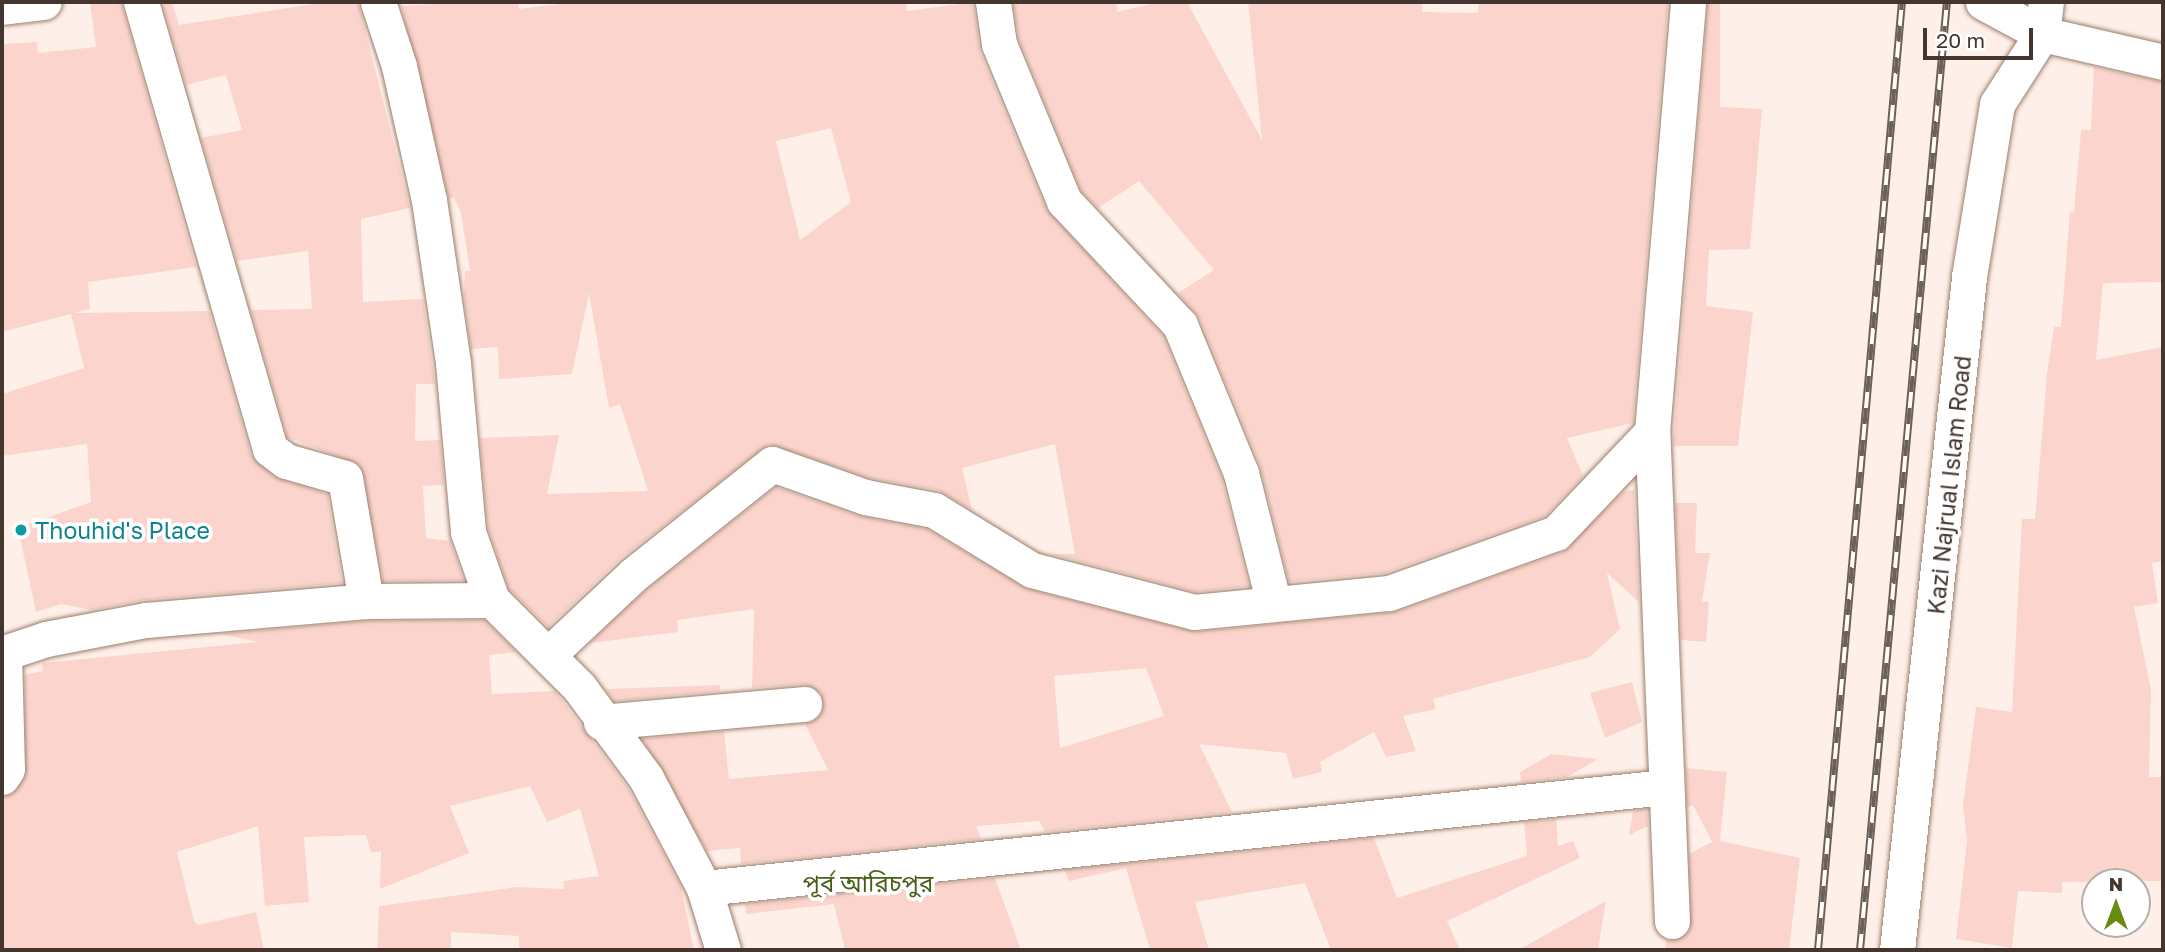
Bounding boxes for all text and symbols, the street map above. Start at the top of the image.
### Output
scale bar [1927,14,2037,58]
text: 20 m [1936,27,1985,53]
street label: Kazi Najrual Islam Road [1922,354,1976,616]
place label: Thouhid's Place [35,516,210,544]
marker: Thouhid's Place [13,522,29,538]
north arrow [2081,868,2151,938]
district label: পূর্ব আরিচপুর [803,869,933,897]
text: N [2109,872,2123,895]

